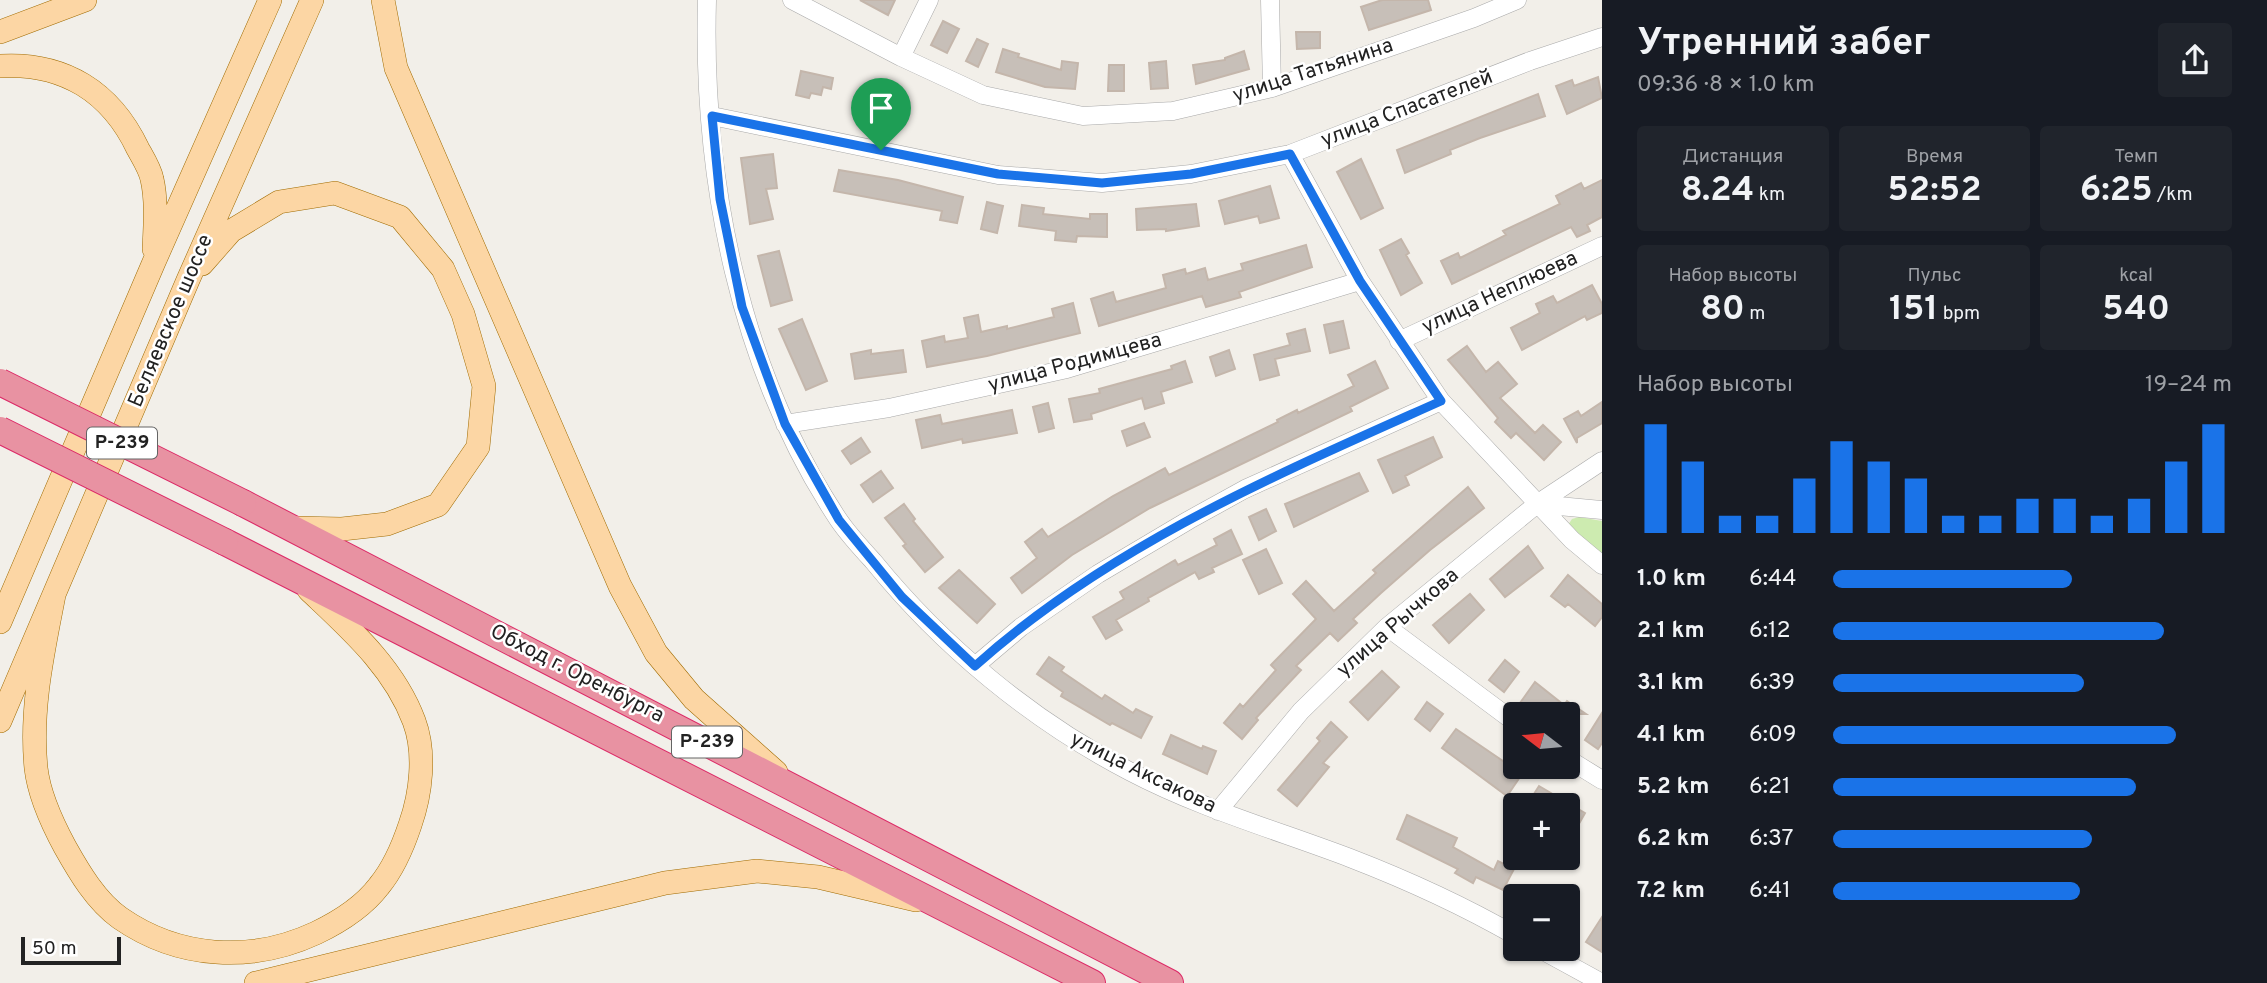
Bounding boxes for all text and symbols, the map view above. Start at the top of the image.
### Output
text: Утренний забег [1637,20,1931,69]
button: share [2158,23,2232,97]
street label: улица Татьянина [1229,32,1397,110]
street label: улица Спасателей [1317,64,1497,154]
text: 09:36 · 8 × 1.0 km [1637,71,1814,100]
pin [851,78,911,150]
icon: arrive [862,89,900,127]
text: Дистанция [1682,145,1783,169]
text: Время [1906,145,1963,169]
text: Темп [2114,145,2158,169]
text: 8.24 [1681,169,1754,213]
text: 52:52 [1887,169,1982,213]
text: 6:25 [2080,169,2153,213]
text: km [1754,183,1785,207]
text: /km [2153,183,2193,207]
street label: Беляевское шоссе [122,230,220,412]
street label: улица Неплюева [1418,245,1582,341]
text: Набор высоты [1668,264,1797,288]
text: Пульс [1907,264,1962,288]
text: kcal [2119,264,2153,288]
text: 80 [1700,288,1745,332]
text: 151 [1889,288,1938,332]
text: 540 [2102,288,2170,332]
text: m [1745,302,1765,326]
text: bpm [1938,302,1980,326]
street label: улица Родимцева [985,327,1165,399]
text: Набор высоты [1637,371,1793,400]
text: 19–24 m [2145,371,2232,400]
road number: Р-239 [87,428,157,458]
street label: улица Рычкова [1331,562,1465,684]
text: 1.0 km [1637,565,1706,594]
text: 6:44 [1749,565,1796,594]
text: 2.1 km [1637,617,1705,646]
text: 6:12 [1749,617,1791,646]
street label: Обход г. Оренбурга [485,618,669,730]
text: 3.1 km [1637,669,1704,698]
text: 6:39 [1749,669,1795,698]
north arrow [1503,702,1580,779]
map controls [1503,702,1580,961]
text: 4.1 km [1637,721,1705,750]
text: 6:09 [1749,721,1796,750]
road number: Р-239 [672,726,742,758]
street label: улица Аксакова [1066,726,1220,820]
text: 5.2 km [1637,773,1710,802]
text: 6:21 [1749,773,1791,802]
button: + [1503,793,1580,870]
text: 6.2 km [1637,825,1710,854]
text: 6:37 [1749,825,1794,854]
text: 7.2 km [1637,877,1705,906]
text: 6:41 [1749,877,1791,906]
button: − [1503,884,1580,961]
scale bar [21,934,121,966]
text: 50 m [32,937,77,961]

